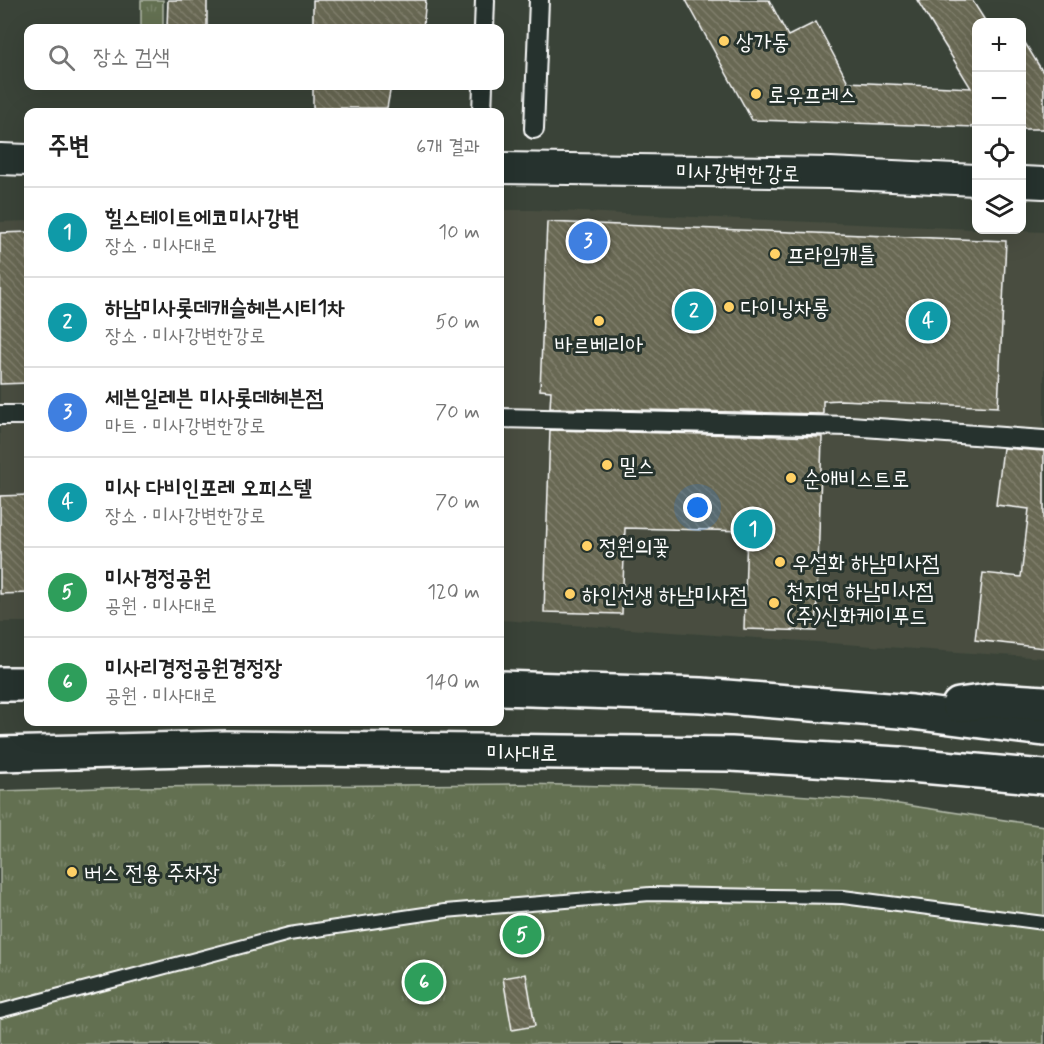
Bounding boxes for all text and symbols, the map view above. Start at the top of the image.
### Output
map controls [972,18,1026,234]
button: + [972,18,1026,72]
search box [24,24,504,90]
place label: 상가동 [736,29,789,57]
marker: 상가동 [717,34,731,48]
icon: search [45,41,78,74]
text: 장소 검색 [93,44,170,72]
button: − [972,72,1026,126]
place label: 로우프레스 [768,82,857,110]
marker: 로우프레스 [749,87,763,101]
button: locate [972,126,1026,180]
text: 주변 [48,130,90,164]
text: 6개 결과 [416,134,480,161]
street label: 미사강변한강로 [676,159,800,189]
button: layers [972,180,1026,234]
text: 힐스테이트에코미사강변 [105,205,300,233]
pin: 3 [568,218,608,264]
text: 1 [63,219,72,246]
text: 10 m [438,219,480,246]
text: 장소 · 미사대로 [105,233,217,260]
place label: 프라임캐틀 [787,242,876,270]
marker: 프라임캐틀 [768,247,782,261]
pin: 2 [674,288,714,334]
text: 하남미사롯데캐슬헤븐시티1차 [105,295,345,323]
place label: 다이닝차롱 [741,295,830,323]
pin: 4 [908,298,948,344]
marker: 다이닝차롱 [722,300,736,314]
text: 2 [63,309,72,336]
text: 50 m [435,309,480,336]
marker: 바르베리아 [592,314,606,328]
text: 장소 · 미사강변한강로 [105,323,265,350]
place label: 바르베리아 [555,332,644,360]
text: 세븐일레븐 미사롯데헤븐점 [105,385,323,413]
text: 3 [63,399,72,426]
text: 70 m [435,399,480,426]
text: 마트 · 미사강변한강로 [105,413,265,440]
place label: 밀스 [619,453,654,481]
marker: 밀스 [600,458,614,472]
place label: 순애비스트로 [803,466,909,494]
marker: 순애비스트로 [784,471,798,485]
text: 미사 다비인포레 오피스텔 [105,475,312,503]
text: 4 [62,489,73,516]
text: 70 m [435,489,480,516]
your location [683,493,712,522]
text: 장소 · 미사강변한강로 [105,503,265,530]
pin: 1 [734,506,772,552]
place label: 정원의꽃 [599,534,670,562]
marker: 정원의꽃 [580,539,594,553]
place label: 우설화 하남미사점 [792,550,940,578]
marker: 우설화 하남미사점 [773,555,787,569]
text: 미사경정공원 [105,565,211,593]
place label: 천지연 하남미사점 (주)신화케이푸드 [786,578,934,631]
text: 5 [62,579,74,606]
text: 120 m [427,579,480,606]
place label: 하인선생 하남미사점 [582,582,747,610]
marker: 하인선생 하남미사점 [563,587,577,601]
text: 공원 · 미사대로 [105,593,217,620]
marker: 천지연 하남미사점 (주)신화케이푸드 [767,596,781,610]
text: 미사리경정공원경정장 [105,655,282,683]
text: 6 [62,669,73,696]
text: 140 m [426,669,480,696]
text: 공원 · 미사대로 [105,683,217,710]
street label: 미사대로 [487,740,557,768]
place label: 버스 전용 주차장 [84,860,220,888]
marker: 버스 전용 주차장 [65,865,79,879]
pin: 5 [502,912,542,958]
pin: 6 [404,960,444,1004]

